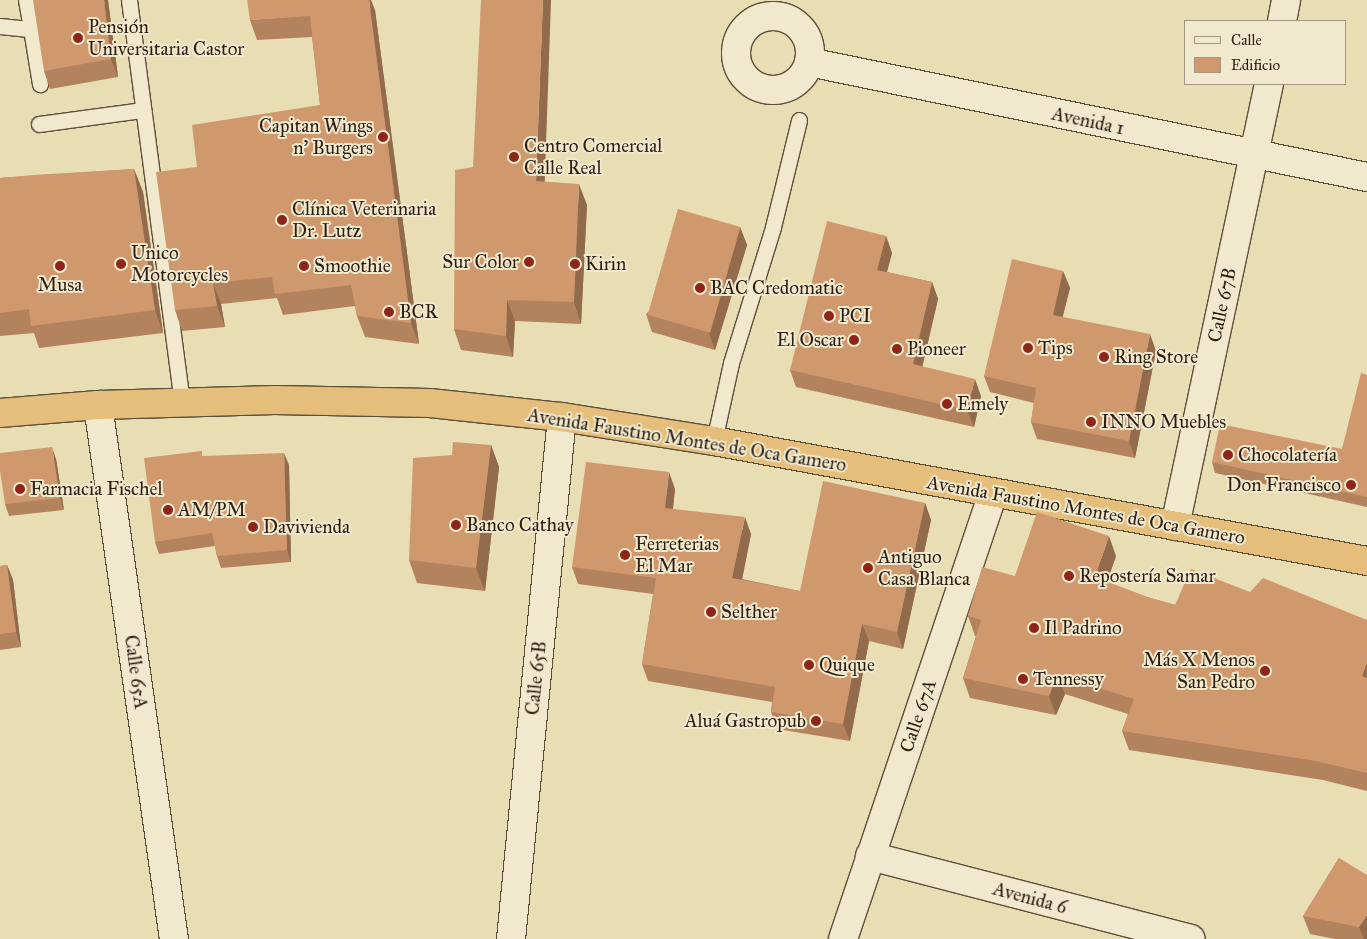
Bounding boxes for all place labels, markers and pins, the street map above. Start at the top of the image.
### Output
place label: Pensión Universitaria Castor [88,16,244,60]
marker: Pensión Universitaria Castor [72,32,84,44]
place label: Capitan Wings n’ Burgers [259,115,373,159]
marker: Capitan Wings n’ Burgers [377,131,389,143]
place label: Centro Comercial Calle Real [524,135,662,179]
marker: Centro Comercial Calle Real [508,151,520,163]
place label: Clínica Veterinaria Dr. Lutz [292,198,436,242]
marker: Clínica Veterinaria Dr. Lutz [276,214,288,226]
place label: Unico Motorcycles [131,242,228,286]
place label: Sur Color [442,251,519,273]
place label: Kirin [585,253,626,275]
place label: Smoothie [314,255,391,277]
marker: Sur Color [523,256,535,268]
marker: Unico Motorcycles [115,258,127,270]
marker: Kirin [569,258,581,270]
marker: Musa [54,260,66,272]
marker: Smoothie [298,260,310,272]
place label: Musa [38,274,82,296]
place label: BAC Credomatic [710,277,843,299]
marker: BAC Credomatic [694,282,706,294]
place label: BCR [399,301,438,323]
place label: PCI [839,305,871,327]
marker: BCR [383,306,395,318]
marker: PCI [823,310,835,322]
place label: El Oscar [777,329,844,351]
marker: El Oscar [848,334,860,346]
place label: Tips [1038,337,1073,359]
place label: Pioneer [907,338,966,360]
marker: Tips [1022,342,1034,354]
marker: Pioneer [891,343,903,355]
place label: Ring Store [1114,346,1198,368]
marker: Ring Store [1098,351,1110,363]
place label: Emely [957,393,1008,415]
marker: Emely [941,398,953,410]
place label: INNO Muebles [1101,411,1226,433]
marker: INNO Muebles [1085,416,1097,428]
place label: Chocolatería [1238,444,1337,466]
marker: Chocolatería [1222,449,1234,461]
place label: Don Francisco [1227,474,1341,496]
place label: Farmacia Fischel [30,478,163,500]
marker: Don Francisco [1345,479,1357,491]
marker: Farmacia Fischel [14,483,26,495]
place label: AM/PM [178,499,246,521]
marker: AM/PM [162,504,174,516]
place label: Banco Cathay [466,514,574,536]
place label: Davivienda [263,516,350,538]
marker: Banco Cathay [450,519,462,531]
marker: Davivienda [247,521,259,533]
place label: Ferreterias El Mar [635,533,719,577]
place label: Antiguo Casa Blanca [878,546,970,590]
marker: Ferreterias El Mar [619,549,631,561]
marker: Antiguo Casa Blanca [862,562,874,574]
place label: Repostería Samar [1079,565,1216,587]
marker: Repostería Samar [1063,570,1075,582]
place label: Selther [721,601,777,623]
marker: Selther [705,606,717,618]
place label: Il Padrino [1044,617,1122,639]
marker: Il Padrino [1028,622,1040,634]
place label: Más X Menos San Pedro [1143,649,1255,693]
place label: Quique [819,654,875,676]
marker: Quique [803,659,815,671]
marker: Más X Menos San Pedro [1259,665,1271,677]
place label: Tennessy [1033,668,1104,690]
marker: Tennessy [1017,673,1029,685]
place label: Aluá Gastropub [685,710,806,732]
marker: Aluá Gastropub [810,715,822,727]

